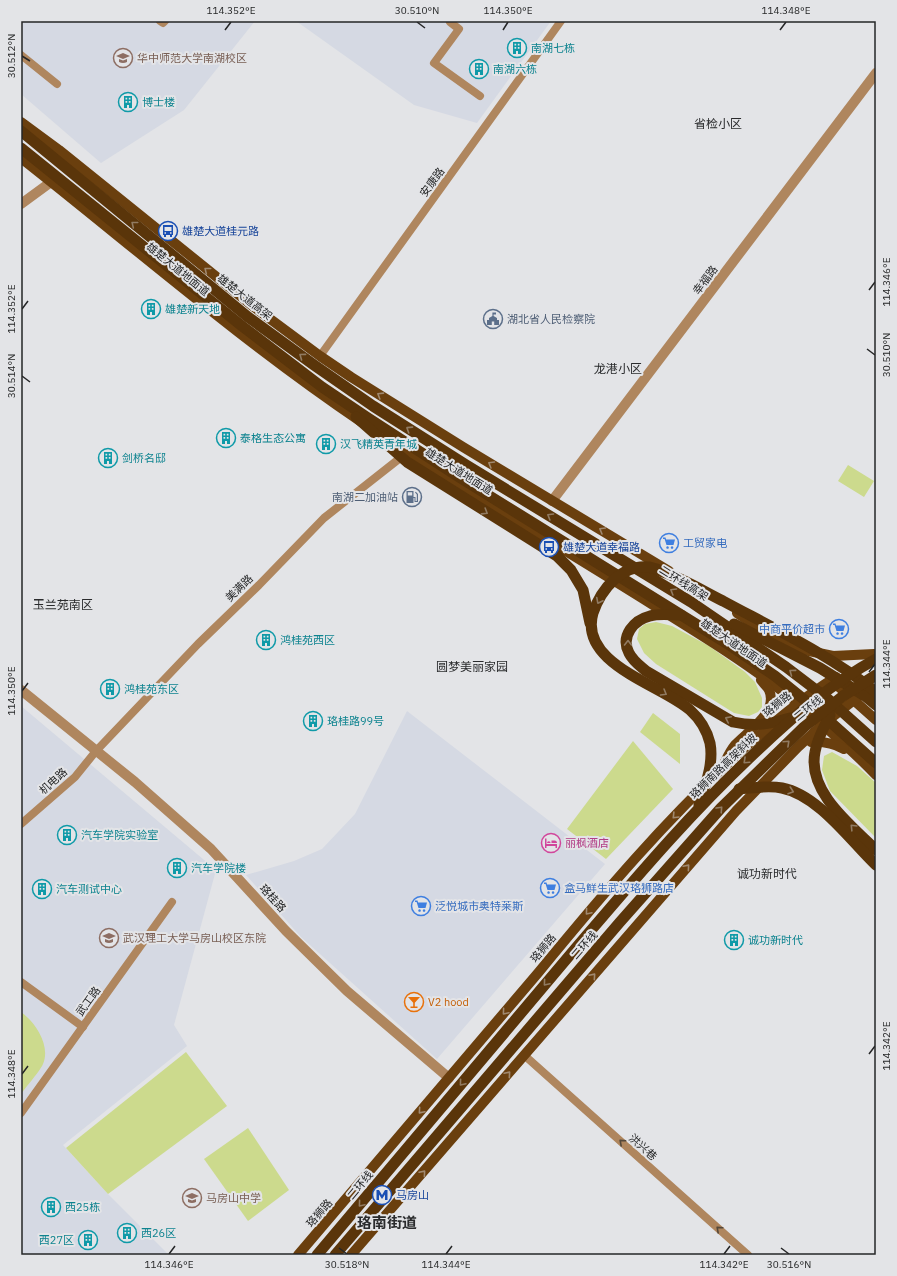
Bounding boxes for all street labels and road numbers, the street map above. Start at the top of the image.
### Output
street label: 安康路 [417,165,447,199]
street label: 雄楚大道地面道 [144,239,212,299]
street label: 幸福路 [689,263,721,297]
street label: 雄楚大道高架 [215,271,275,323]
street label: 雄楚大道地面道 [423,445,495,497]
street label: 二环线高架 [657,562,711,604]
street label: 美满路 [222,572,256,604]
street label: 雄楚大道地面道 [698,616,770,670]
street label: 珞狮路 [760,688,794,720]
street label: 二环线 [791,692,825,724]
street label: 珞狮南路高架斜坡 [686,730,760,802]
street label: 机电路 [36,765,70,797]
street label: 珞桂路 [257,881,289,915]
street label: 二环线 [568,928,600,962]
street label: 珞狮路 [527,931,559,965]
street label: 武工路 [73,984,103,1018]
street label: 洪兴巷 [626,1131,660,1163]
street label: 二环线 [344,1168,376,1202]
street label: 珞狮路 [303,1196,335,1230]

